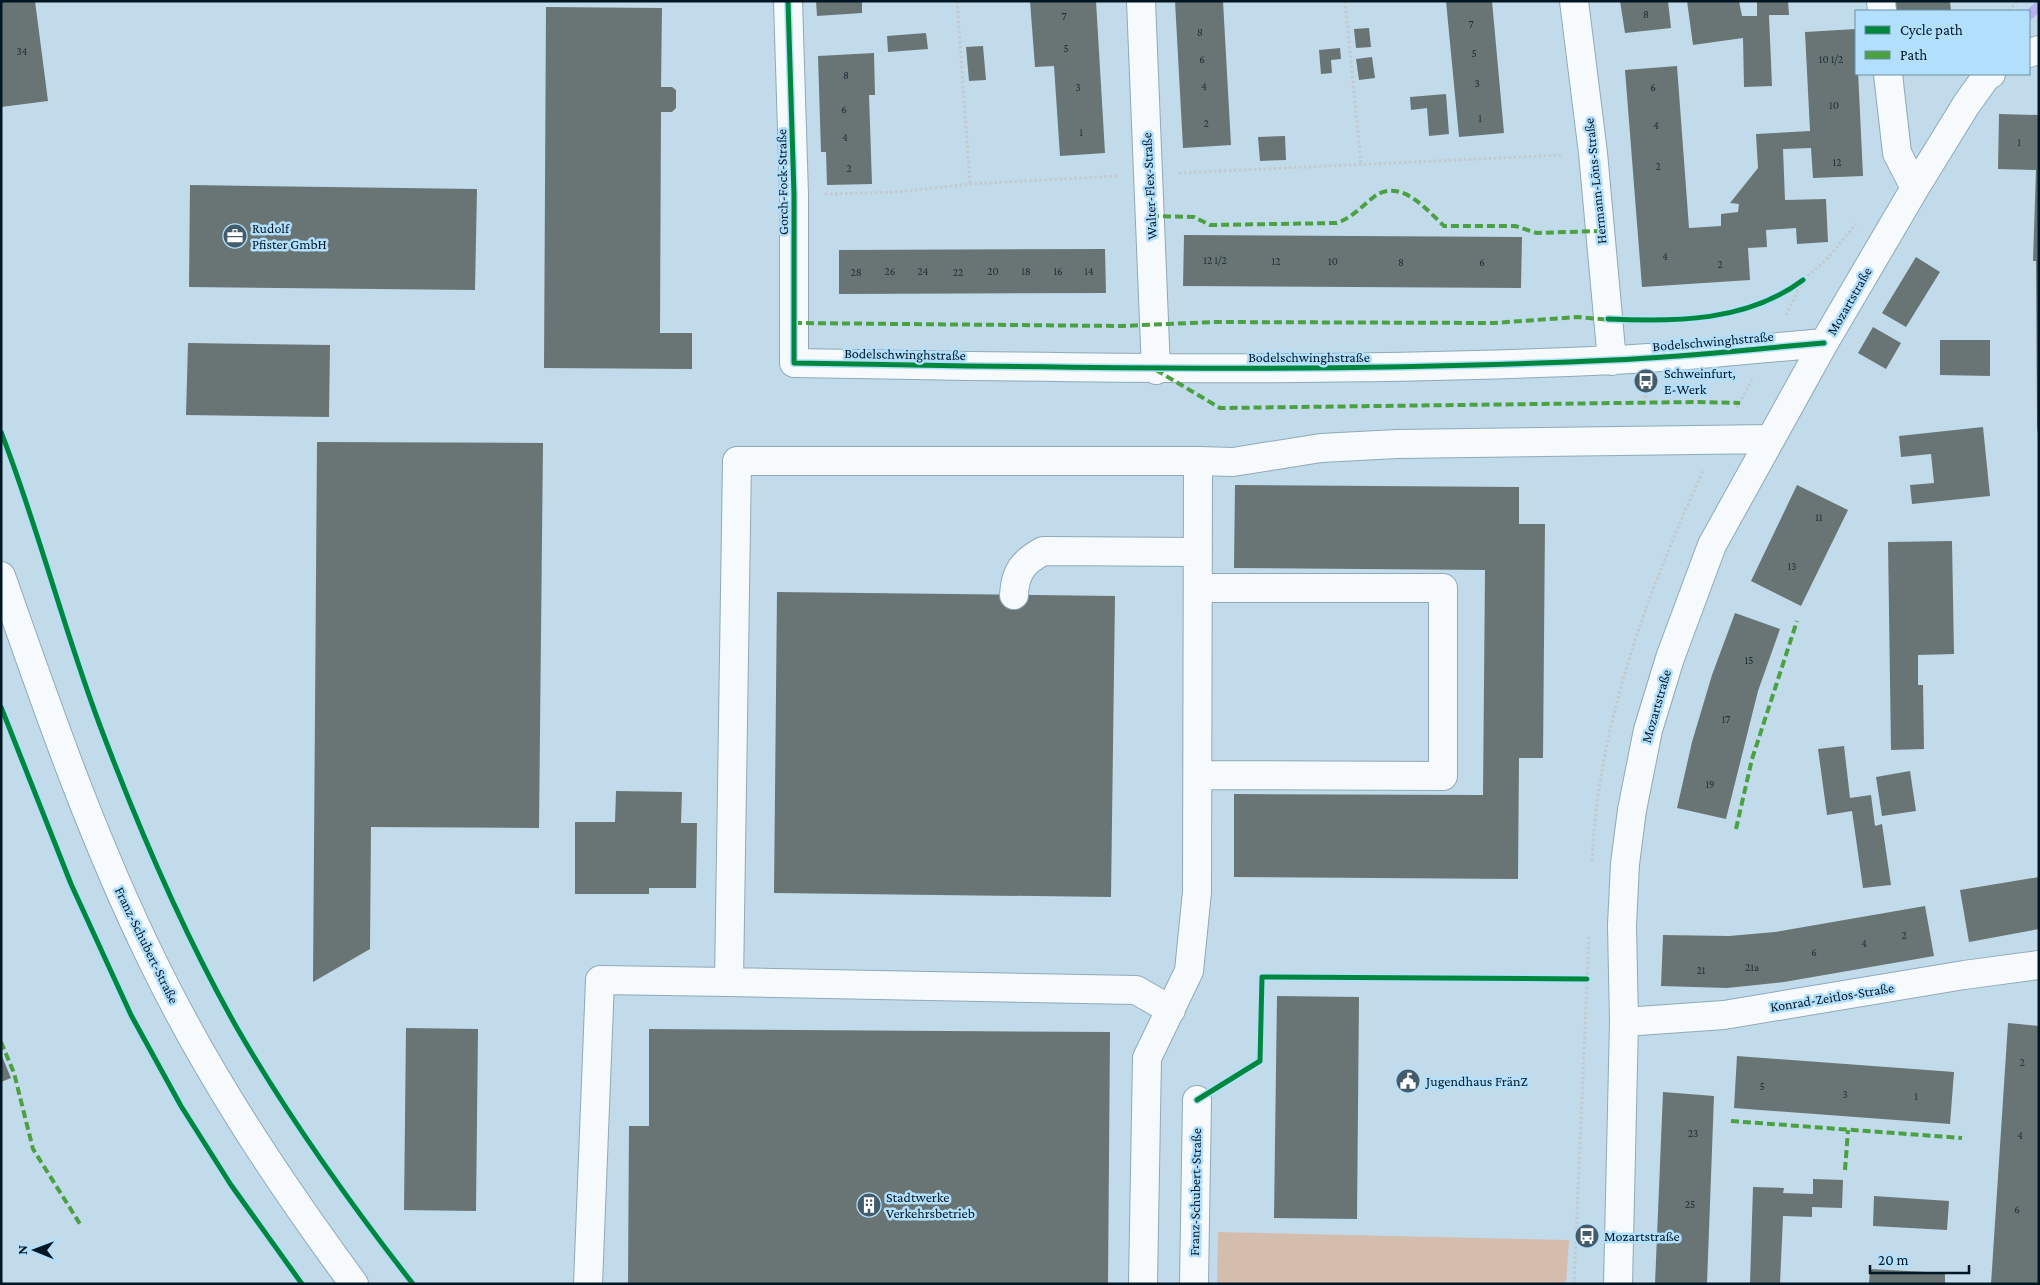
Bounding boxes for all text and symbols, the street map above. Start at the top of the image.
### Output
house number: 8 [1643,8,1649,20]
house number: 7 [1061,10,1067,22]
legend [1855,10,2030,75]
house number: 7 [1468,18,1474,30]
text: Cycle path [1900,22,1963,39]
house number: 8 [1197,26,1203,38]
house number: 5 [1063,42,1069,54]
house number: 34 [17,45,28,57]
house number: 5 [1471,47,1477,59]
text: Path [1900,47,1927,63]
house number: 6 [1199,53,1205,65]
house number: 10 1/2 [1819,53,1843,65]
house number: 8 [843,69,849,81]
house number: 3 [1474,77,1480,89]
house number: 4 [1201,80,1207,92]
house number: 3 [1075,81,1081,93]
house number: 6 [1650,81,1656,93]
house number: 10 [1829,99,1839,111]
house number: 6 [841,103,847,115]
house number: 1 [1478,112,1482,124]
house number: 2 [1203,117,1209,129]
street label: Hermann-Löns-Straße [1580,117,1610,245]
house number: 4 [1653,119,1659,131]
house number: 1 [1079,126,1083,138]
street label: Gorch-Fock-Straße [773,129,791,235]
house number: 4 [842,131,848,143]
street label: Walter-Flex-Straße [1138,132,1160,240]
house number: 1 [2017,136,2021,148]
house number: 12 [1833,156,1841,168]
house number: 2 [1655,160,1661,172]
house number: 2 [846,162,852,174]
place label: Rudolf Pfister GmbH [252,220,327,252]
office icon: Rudolf Pfister GmbH [222,223,248,249]
house number: 4 [1662,250,1668,262]
house number: 12 1/2 [1203,254,1227,266]
house number: 12 [1272,255,1280,267]
house number: 10 [1328,255,1338,267]
house number: 8 [1398,256,1404,268]
house number: 6 [1479,256,1485,268]
house number: 2 [1717,258,1723,270]
street label: Mozartstraße [1823,264,1875,338]
house number: 26 [885,265,895,277]
house number: 24 [918,265,929,277]
house number: 20 [987,265,999,277]
house number: 18 [1021,265,1031,277]
house number: 16 [1053,265,1063,277]
house number: 14 [1084,265,1094,277]
house number: 28 [850,266,862,278]
house number: 22 [953,266,963,278]
street label: Bodelschwinghstraße [1652,328,1774,354]
street label: Bodelschwinghstraße [844,345,966,363]
street label: Bodelschwinghstraße [1248,349,1370,365]
place label: Schweinfurt, E-Werk [1664,365,1736,397]
bus stop icon: Schweinfurt, E-Werk [1633,368,1659,394]
house number: 11 [1815,511,1823,523]
house number: 13 [1788,560,1796,572]
house number: 15 [1745,654,1753,666]
street label: Mozartstraße [1638,667,1674,745]
house number: 17 [1722,713,1730,725]
house number: 19 [1705,778,1715,790]
street label: Franz-Schubert-Straße [112,884,182,1006]
house number: 2 [1901,929,1907,941]
house number: 4 [1861,937,1867,949]
house number: 6 [1811,946,1817,958]
house number: 21a [1745,961,1759,973]
house number: 21 [1697,964,1706,976]
street label: Konrad-Zeitlos-Straße [1769,979,1895,1015]
house number: 2 [2019,1056,2025,1068]
public building icon: Jugendhaus FränZ [1395,1068,1421,1094]
place label: Jugendhaus FränZ [1424,1073,1528,1089]
house number: 5 [1759,1080,1765,1092]
house number: 3 [1842,1088,1848,1100]
house number: 1 [1914,1090,1918,1102]
house number: 23 [1688,1127,1698,1139]
street label: Franz-Schubert-Straße [1186,1128,1204,1256]
house number: 4 [2017,1129,2023,1141]
place label: Stadtwerke Verkehrsbetrieb [886,1189,975,1221]
building icon: Stadtwerke Verkehrsbetrieb [856,1192,882,1218]
house number: 25 [1685,1198,1695,1210]
house number: 6 [2014,1203,2020,1215]
bus stop icon: Mozartstraße [1574,1223,1600,1249]
north arrow [10,1225,60,1275]
place label: Mozartstraße [1604,1228,1680,1244]
scale bar [1870,1242,1969,1274]
text: N [14,1244,30,1255]
text: 20 m [1878,1252,1909,1268]

